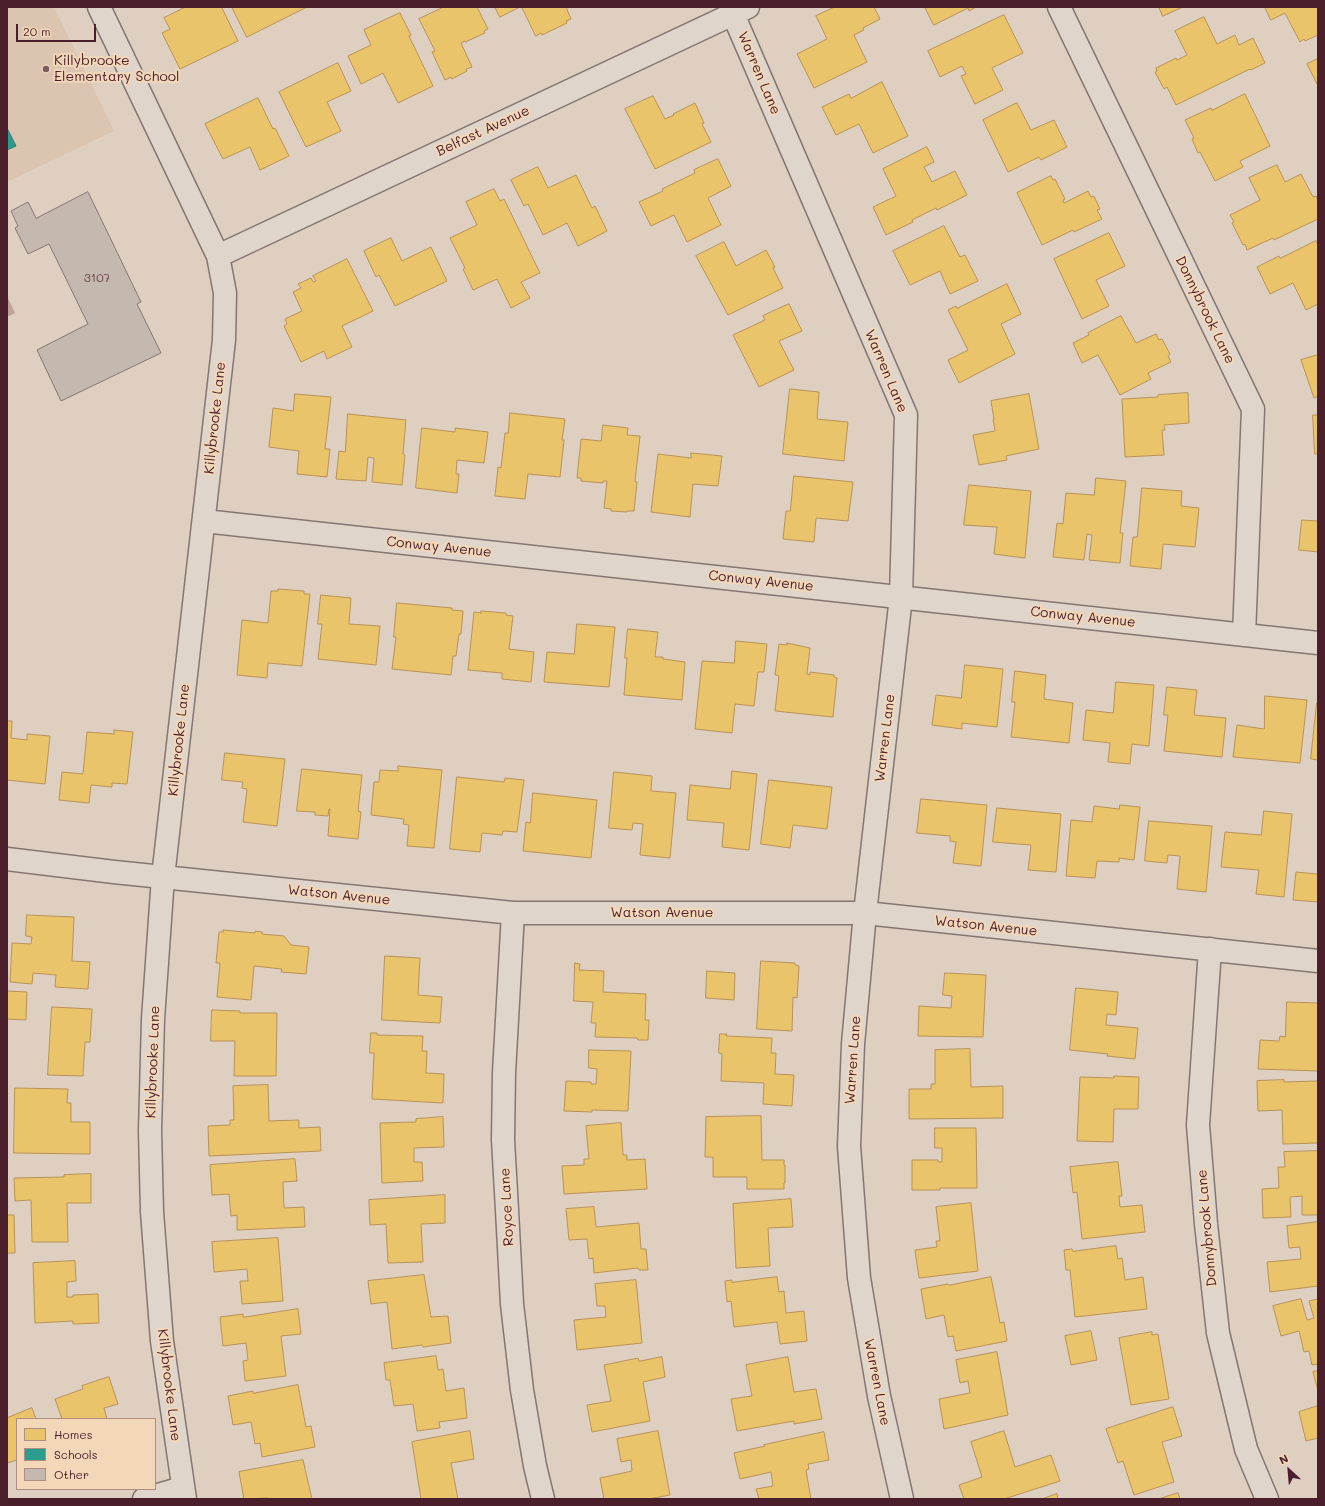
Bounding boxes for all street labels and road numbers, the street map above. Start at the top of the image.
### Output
street label: Warren Lane [734,29,784,117]
street label: Belfast Avenue [434,102,532,160]
street label: Donnybrook Lane [1172,253,1238,367]
street label: Warren Lane [861,327,911,415]
street label: Killybrooke Lane [201,361,229,475]
street label: Conway Avenue [385,533,493,561]
street label: Conway Avenue [707,567,815,595]
street label: Conway Avenue [1029,603,1137,631]
street label: Killybrooke Lane [165,683,193,797]
street label: Warren Lane [871,693,899,783]
street label: Watson Avenue [287,881,391,909]
street label: Watson Avenue [611,905,713,921]
street label: Watson Avenue [934,912,1038,940]
street label: Killybrooke Lane [143,1005,163,1119]
street label: Warren Lane [842,1015,864,1105]
street label: Royce Lane [497,1167,517,1247]
street label: Donnybrook Lane [1194,1169,1220,1287]
street label: Killybrooke Lane [154,1328,184,1442]
street label: Warren Lane [860,1337,894,1427]

